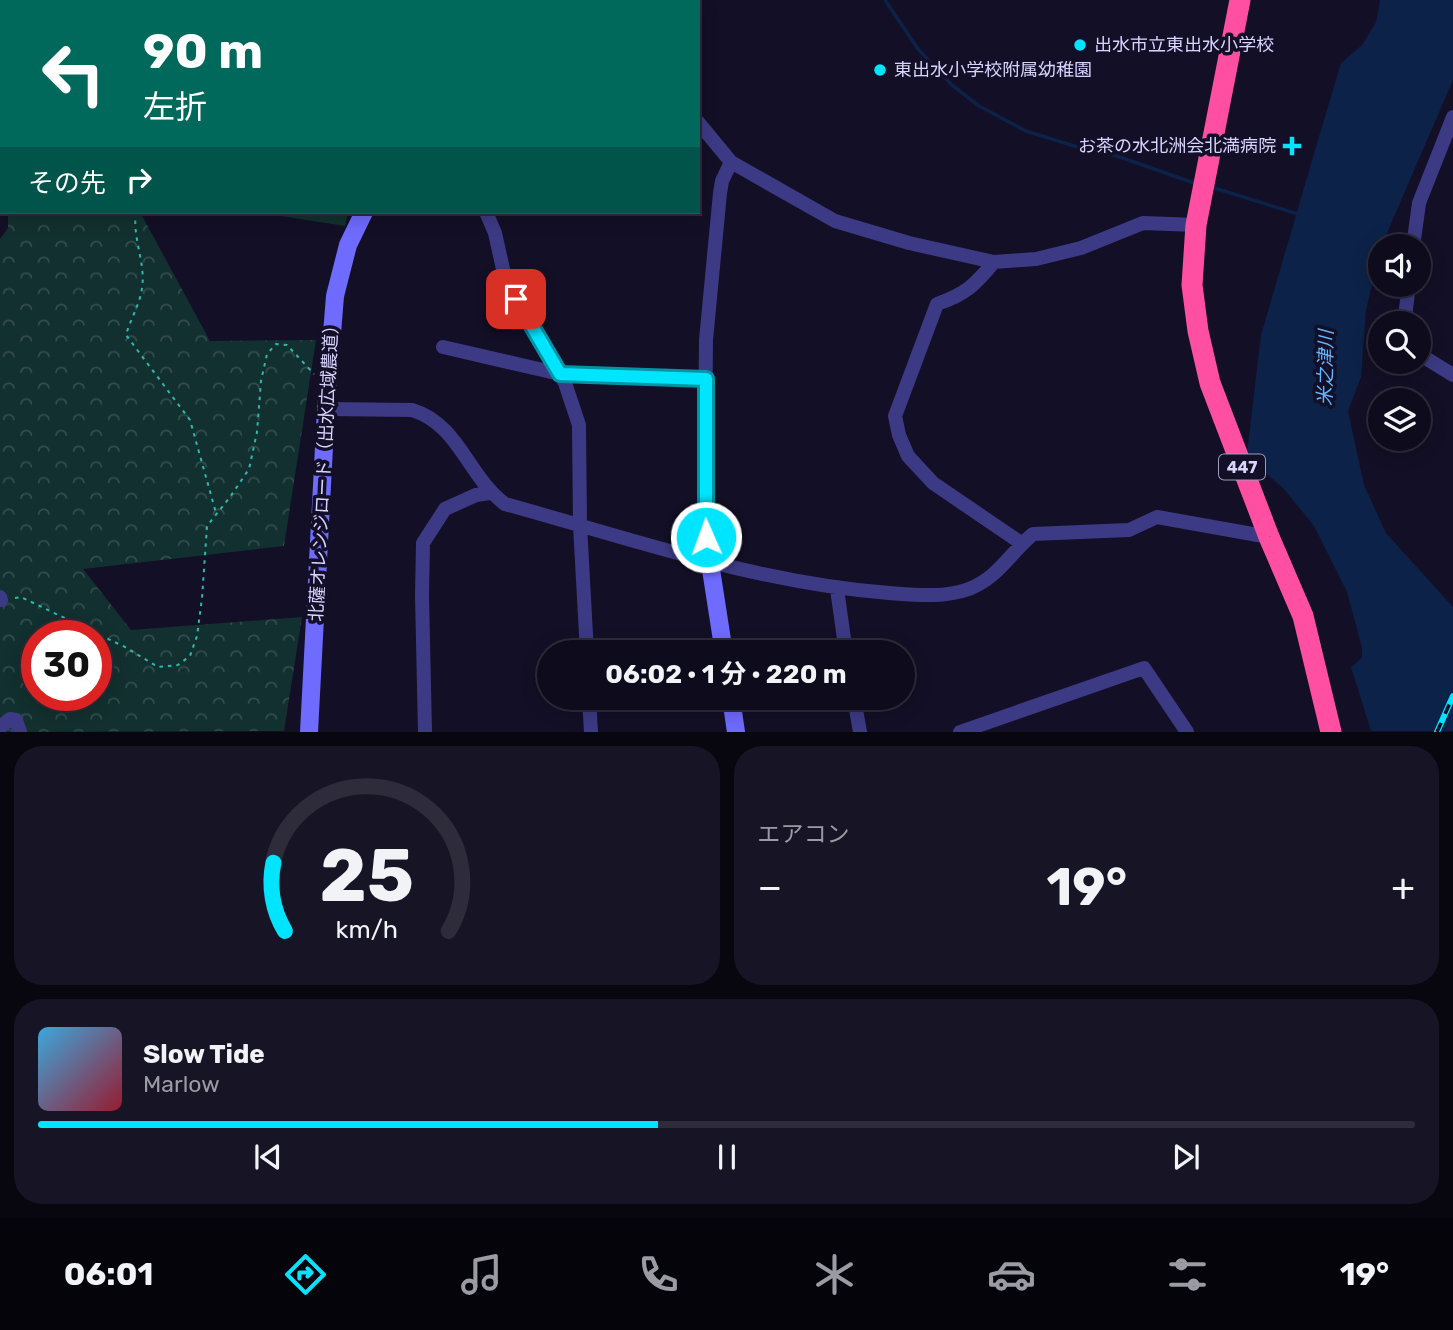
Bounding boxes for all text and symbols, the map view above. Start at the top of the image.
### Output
text: 90 m [143,22,263,80]
icon: left [28,28,119,119]
place label: 出水市立東出水小学校 [1094,34,1274,56]
marker: 出水市立東出水小学校 [1072,37,1088,53]
place label: 東出水小学校附属幼稚園 [894,59,1092,81]
marker: 東出水小学校附属幼稚園 [872,62,888,78]
text: 左折 [143,88,207,126]
place label: お茶の水北洲会北満病院 [1078,135,1276,157]
marker: お茶の水北洲会北満病院 [1282,136,1302,156]
icon: right [120,161,158,199]
text: その先 [28,168,106,199]
map controls [1368,234,1431,451]
button: sound [1368,234,1431,297]
pin [486,269,546,329]
icon: arrive [497,280,535,318]
button: search [1368,311,1431,374]
street label: 北薩オレンジロード（出水広域農道） [305,316,343,622]
water label: 米之津川 [1313,328,1338,406]
button: layers [1368,388,1431,451]
road number: 447 [1219,454,1265,480]
position arrow [669,500,743,574]
speed limit sign: 30 [21,620,112,711]
text: 06:02 · 1 分 · 220 m [605,659,847,690]
text: エアコン [758,820,850,848]
text: 25 [320,834,414,920]
text: 19° [1046,856,1127,918]
text: − [758,864,782,910]
text: + [1391,864,1415,910]
text: km/h [336,915,398,944]
text: Slow Tide [143,1039,265,1070]
text: Marlow [143,1070,220,1098]
icon: previous [249,1138,287,1176]
icon: pause [708,1138,746,1176]
icon: next [1167,1138,1205,1176]
icon: directions [281,1250,330,1299]
icon: music [457,1250,506,1299]
icon: phone [634,1250,683,1299]
icon: climate [810,1250,859,1299]
icon: car [987,1250,1036,1299]
icon: filters [1163,1250,1212,1299]
text: 06:01 [64,1255,153,1293]
text: 19° [1340,1255,1389,1293]

